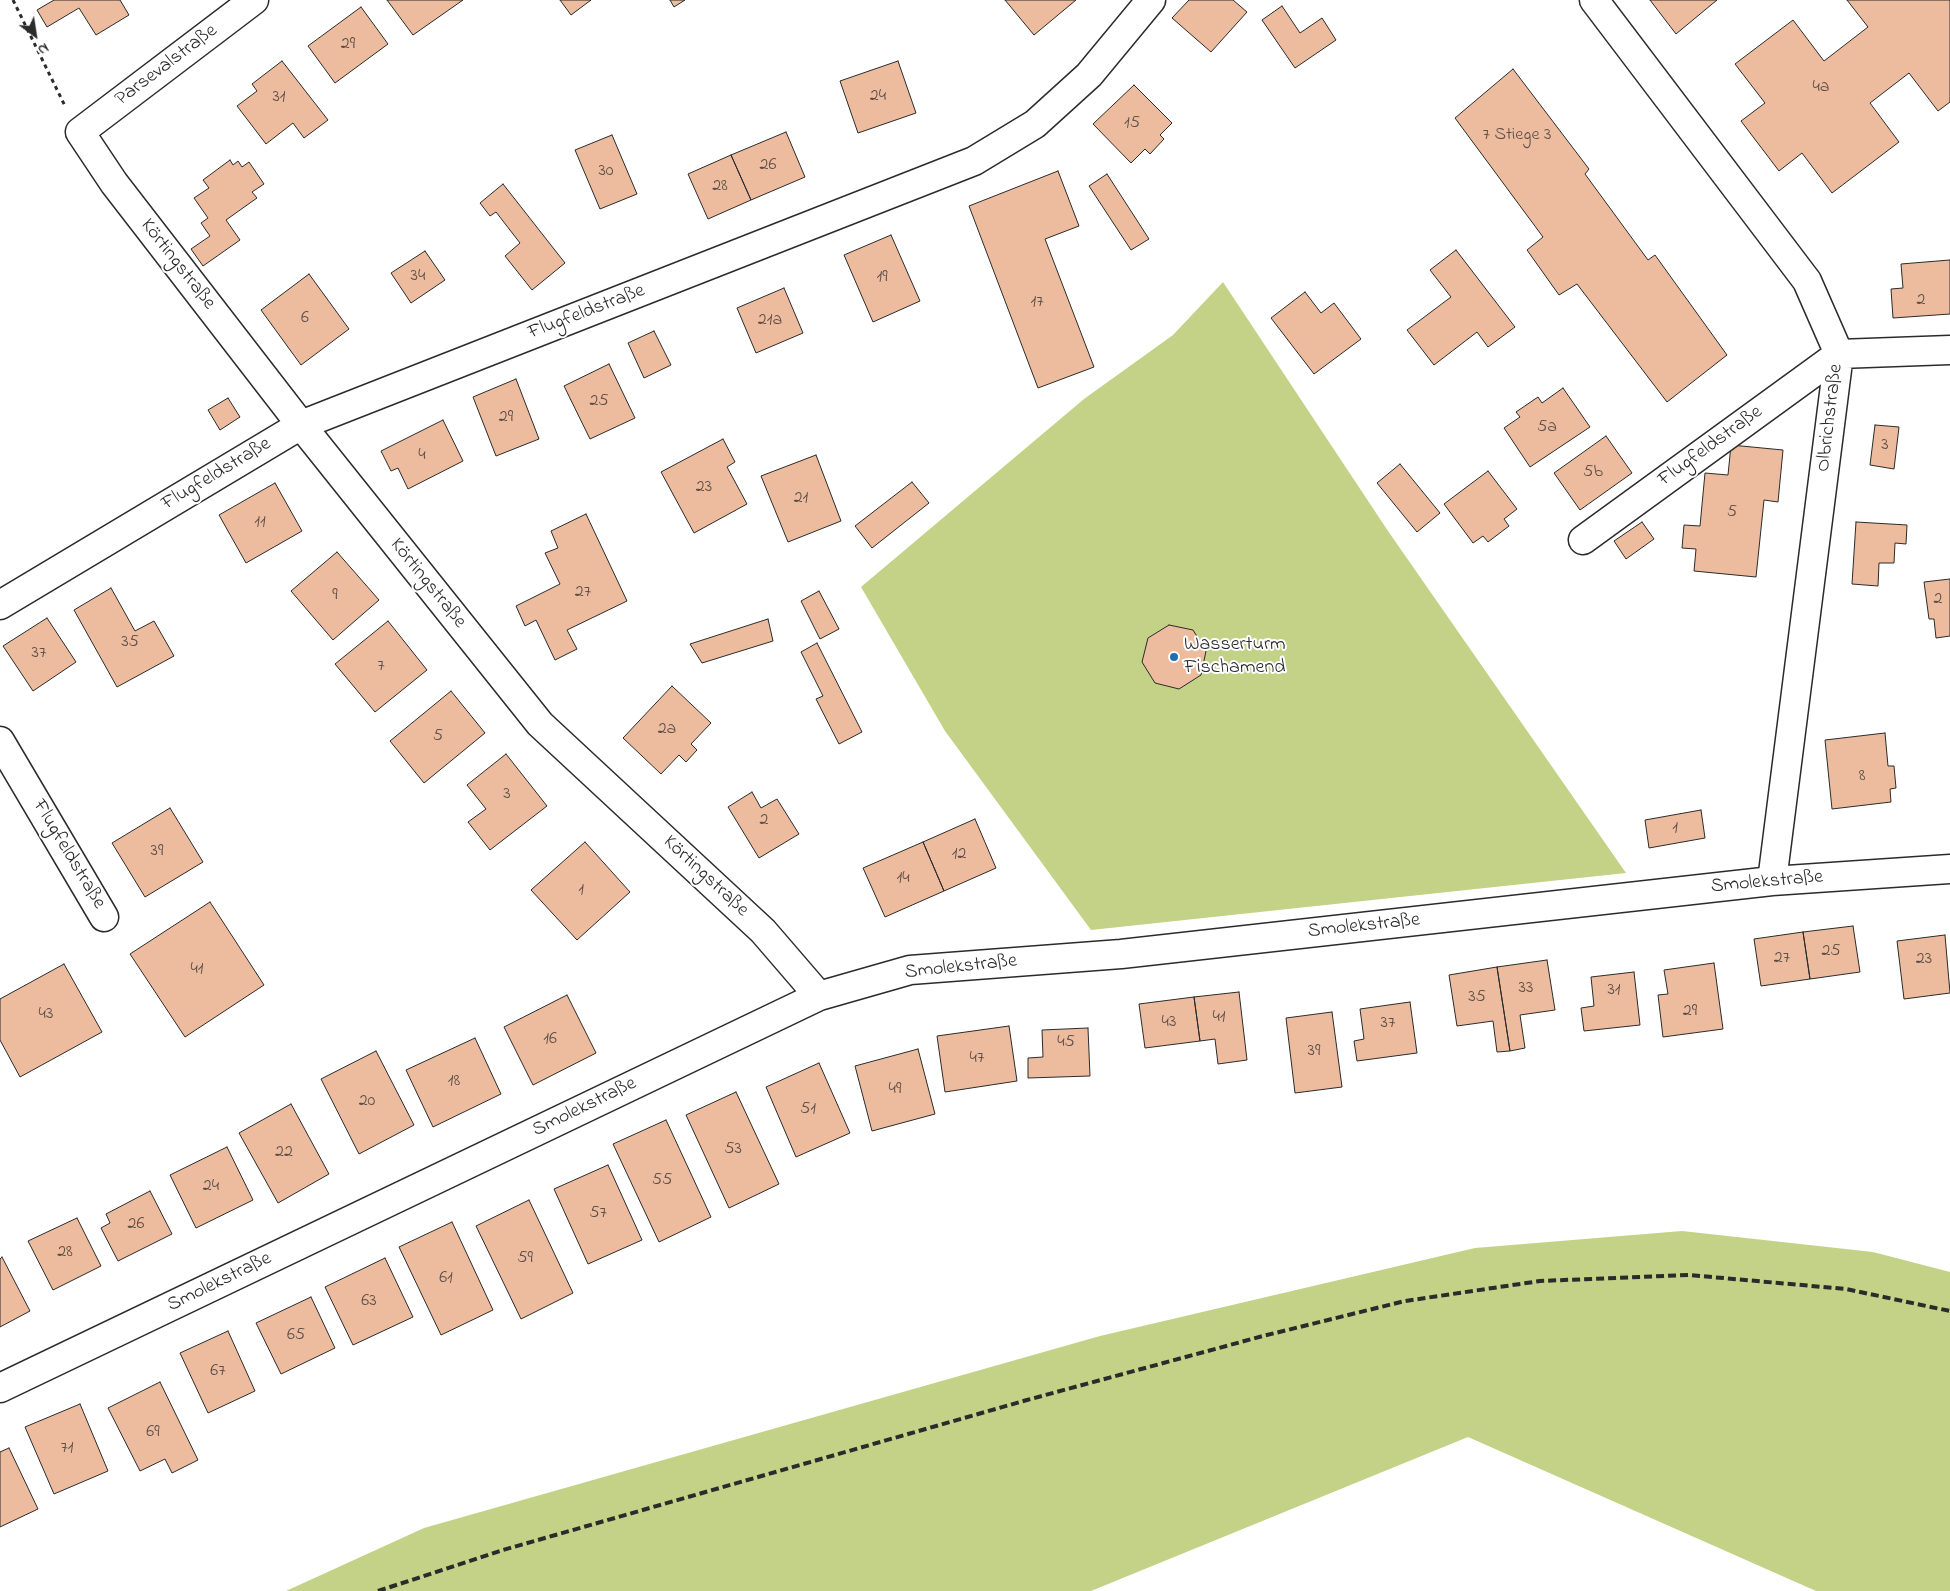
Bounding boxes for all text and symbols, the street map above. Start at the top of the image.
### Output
north arrow [10,10,60,60]
street label: Parsevalstraße [111,20,223,112]
house number: 29 [341,34,355,56]
text: N [34,37,52,60]
house number: 4a [1812,77,1830,99]
house number: 24 [870,86,886,108]
house number: 31 [272,87,286,109]
house number: 15 [1124,113,1140,135]
house number: 7 Stiege 3 [1483,125,1551,147]
house number: 26 [760,155,776,177]
house number: 30 [598,161,614,183]
house number: 28 [712,176,728,198]
street label: Körtingstraße [134,215,220,315]
house number: 34 [411,266,425,288]
house number: 19 [876,267,888,289]
street label: Flugfeldstraße [525,280,649,346]
house number: 2 [1917,290,1925,312]
house number: 17 [1030,292,1044,314]
house number: 6 [301,308,309,330]
house number: 21a [758,310,782,332]
street label: Olbrichstraße [1812,363,1850,473]
house number: 25 [589,391,609,413]
street label: Flugfeldstraße [1654,401,1768,493]
house number: 29 [499,407,513,429]
house number: 5a [1537,417,1557,439]
street label: Flugfeldstraße [158,433,276,517]
house number: 3 [1881,435,1889,457]
house number: 4 [418,445,426,467]
house number: 5b [1583,462,1603,484]
house number: 23 [696,477,712,499]
house number: 21 [794,488,808,510]
house number: 5 [1727,502,1737,524]
house number: 11 [254,512,266,534]
street label: Körtingstraße [383,534,471,634]
house number: 27 [575,582,591,604]
house number: 9 [332,585,338,607]
house number: 2 [1934,589,1942,611]
house number: 35 [121,632,139,654]
place label: Wasserturm Fischamend [1184,634,1286,681]
house number: 37 [32,643,46,665]
marker: Wasserturm Fischamend [1168,651,1180,663]
house number: 7 [377,656,385,678]
house number: 2a [658,719,676,741]
house number: 5 [433,726,443,748]
house number: 8 [1859,766,1865,788]
house number: 3 [503,784,511,806]
street label: Flugfeldstraße [26,796,110,914]
house number: 2 [760,810,768,832]
house number: 1 [1672,818,1678,840]
street label: Körtingstraße [657,831,753,923]
house number: 39 [151,841,163,863]
house number: 12 [952,844,966,866]
street label: Smolekstraße [1710,866,1824,900]
house number: 14 [896,868,910,890]
house number: 1 [578,880,584,902]
street label: Smolekstraße [1307,909,1421,945]
house number: 25 [1821,941,1841,963]
house number: 27 [1774,948,1790,970]
house number: 23 [1916,949,1932,971]
street label: Smolekstraße [904,950,1018,986]
house number: 41 [190,959,204,981]
house number: 33 [1519,978,1533,1000]
house number: 31 [1607,980,1621,1002]
house number: 35 [1468,987,1486,1009]
house number: 29 [1683,1001,1697,1023]
house number: 43 [39,1004,53,1026]
house number: 41 [1212,1007,1226,1029]
house number: 43 [1162,1012,1176,1034]
house number: 37 [1381,1013,1395,1035]
house number: 16 [543,1029,557,1051]
house number: 45 [1057,1032,1075,1054]
house number: 39 [1308,1041,1320,1063]
house number: 47 [970,1048,984,1070]
house number: 18 [448,1071,460,1093]
street label: Smolekstraße [529,1073,641,1143]
house number: 49 [889,1079,901,1101]
house number: 20 [359,1091,375,1113]
house number: 51 [800,1099,816,1121]
house number: 53 [724,1139,742,1161]
house number: 22 [275,1142,293,1164]
house number: 55 [652,1170,672,1192]
house number: 24 [203,1176,219,1198]
house number: 57 [589,1203,607,1225]
house number: 26 [128,1214,144,1236]
house number: 28 [57,1242,73,1264]
street label: Smolekstraße [164,1248,276,1318]
house number: 59 [517,1248,533,1270]
house number: 61 [439,1268,453,1290]
house number: 63 [361,1291,377,1313]
house number: 65 [287,1325,305,1347]
house number: 67 [210,1361,226,1383]
house number: 69 [146,1422,160,1444]
house number: 71 [60,1438,74,1460]

